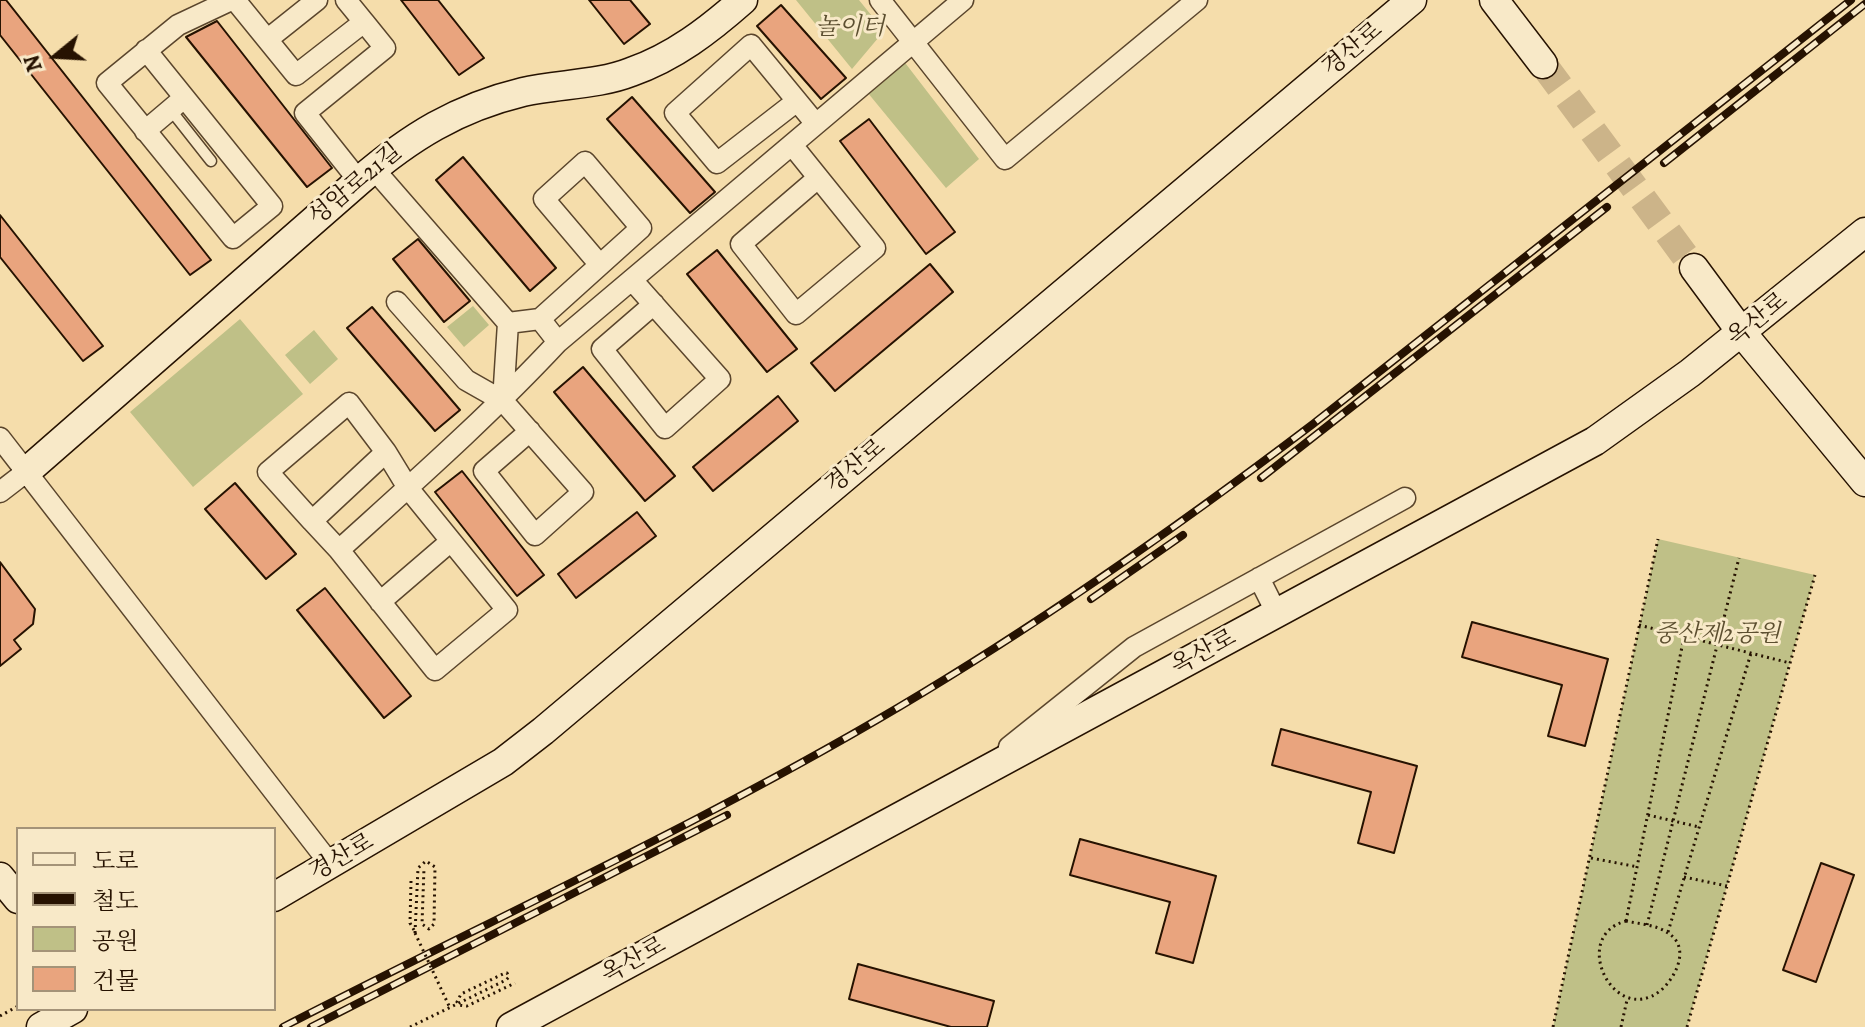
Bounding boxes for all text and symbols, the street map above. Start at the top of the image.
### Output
park label: 놀이터 [815,14,885,42]
north arrow [16,16,96,96]
street label: 경산로 [1317,17,1389,83]
text: N [16,51,50,76]
street label: 성암로21길 [304,138,408,232]
street label: 옥산로 [1722,287,1794,353]
street label: 경산로 [820,434,892,500]
park label: 중산제2공원 [1654,621,1780,649]
street label: 옥산로 [1167,624,1241,682]
legend [16,827,276,1011]
street label: 경산로 [305,828,379,888]
text: 도로 [92,845,138,877]
text: 철도 [92,885,138,917]
text: 공원 [92,925,138,957]
street label: 옥산로 [597,932,671,990]
text: 건물 [92,965,138,997]

